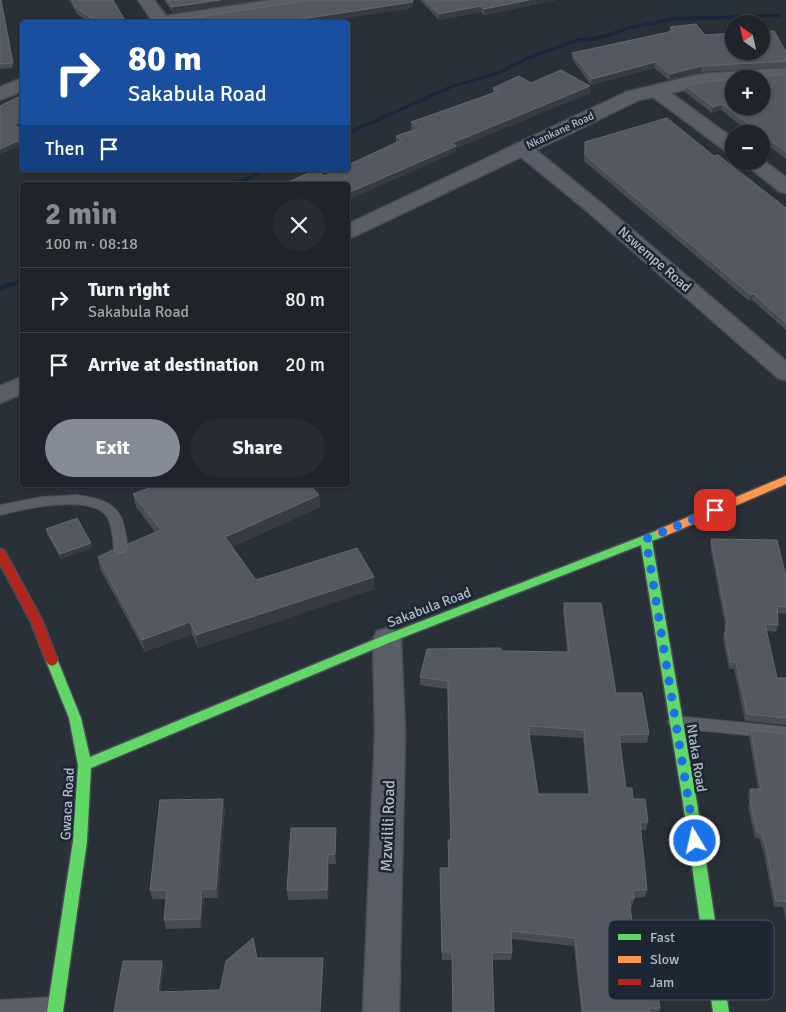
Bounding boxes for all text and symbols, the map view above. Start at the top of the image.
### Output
north arrow [725,15,770,60]
map controls [725,15,770,170]
text: 80 m [128,37,202,80]
icon: right [45,40,110,105]
button: + [725,70,770,115]
text: Sakabula Road [128,80,267,107]
street label: Nkankane Road [524,109,596,152]
button: − [725,125,770,170]
icon: arrive [95,135,123,163]
text: Then [45,137,85,161]
text: 2 min [45,196,117,233]
button: close [273,199,325,251]
street label: Nswempe Road [615,223,695,296]
text: 100 m · 08:18 [45,234,138,254]
text: Turn right [88,278,170,302]
icon: right [45,286,73,314]
text: 80 m [285,288,325,312]
text: Sakabula Road [88,302,189,322]
icon: arrive [45,351,73,379]
text: Arrive at destination [88,353,259,377]
text: 20 m [285,353,325,377]
button: Exit [45,419,180,477]
button: Share [190,419,325,477]
pin [694,489,736,531]
icon: arrive [701,496,729,524]
street label: Sakabula Road [385,584,473,631]
street label: Ntaka Road [683,723,710,793]
street label: Gwaca Road [57,767,78,841]
street label: Mzwilili Road [376,780,400,872]
position arrow [668,814,720,866]
legend [608,920,774,1000]
text: Fast [650,929,675,946]
text: Slow [650,951,679,968]
text: Jam [650,974,674,991]

